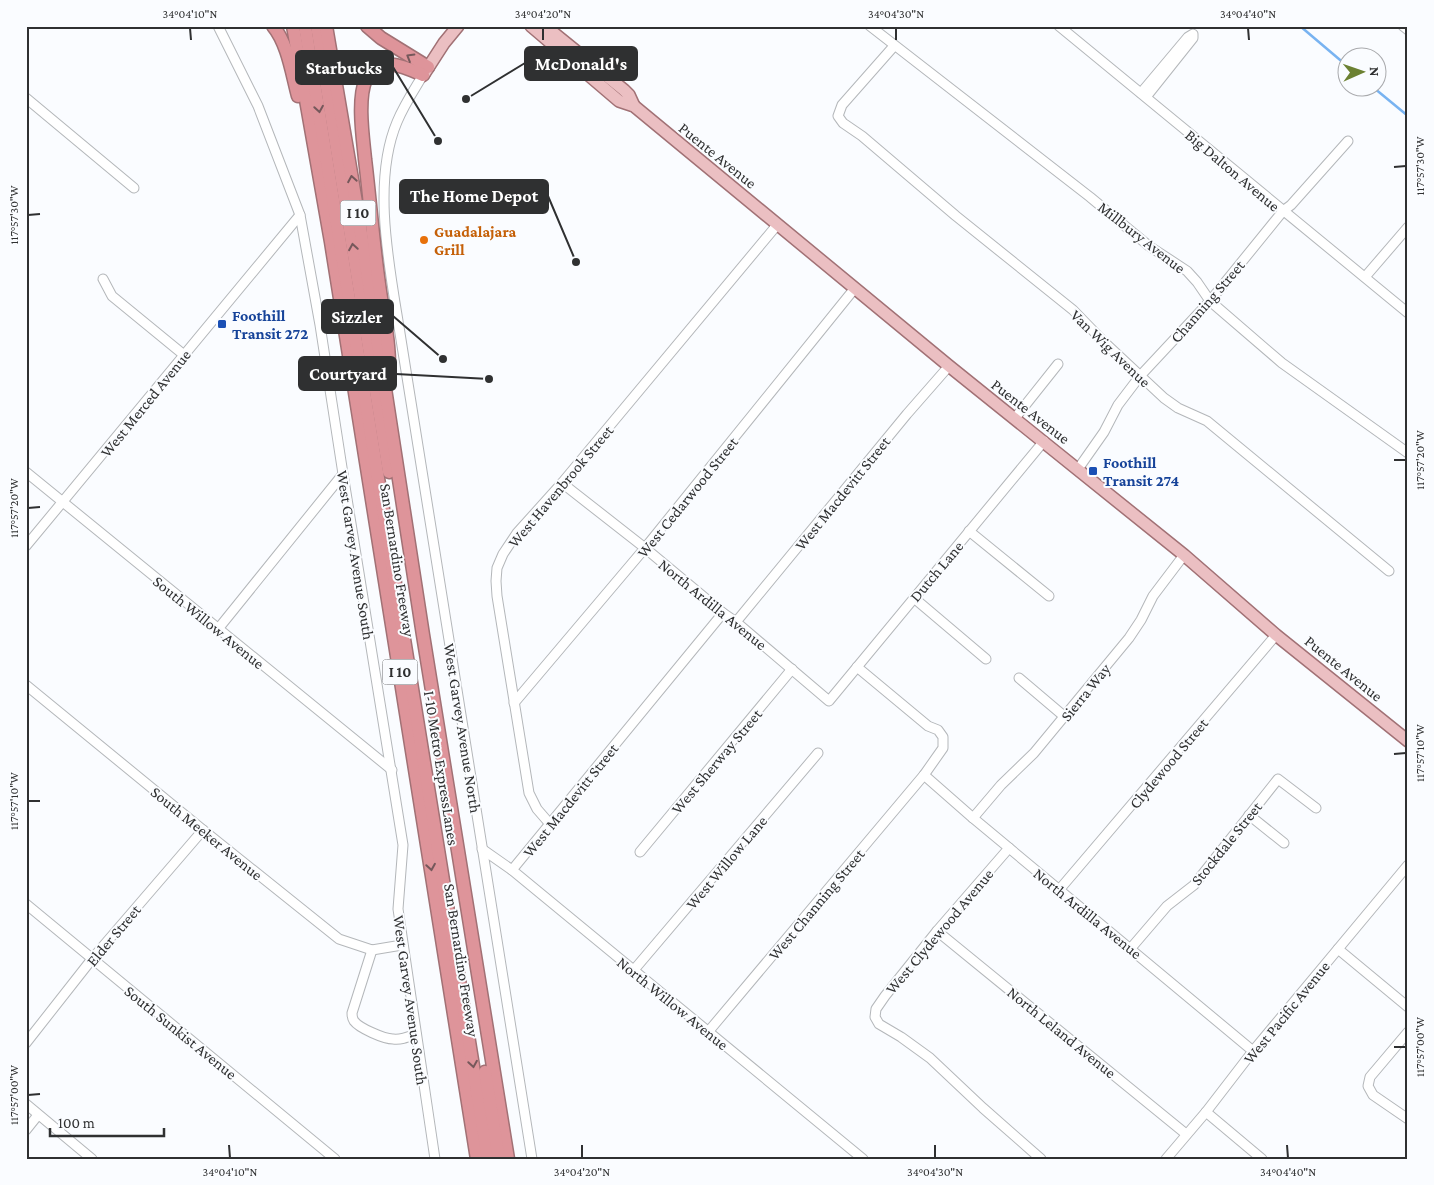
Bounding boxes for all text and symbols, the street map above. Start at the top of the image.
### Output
text: 34°04'10"N [163,7,217,21]
text: 34°04'20"N [515,7,571,21]
text: 34°04'30"N [868,7,924,21]
text: 34°04'40"N [1220,7,1276,21]
callout: McDonald's [525,47,637,80]
north arrow [1336,48,1386,98]
callout: Starbucks [296,51,393,84]
one-way arrow [406,53,415,63]
text: McDonald's [535,54,627,74]
text: Starbucks [306,58,382,78]
text: N [1367,66,1383,77]
one-way arrow [313,105,324,113]
street label: Puente Avenue [676,119,760,192]
street label: Big Dalton Avenue [1181,126,1283,216]
text: 117°57'30"W [1413,136,1427,196]
one-way arrow [348,174,358,183]
callout: The Home Depot [400,180,548,213]
text: 117°57'30"W [7,185,21,245]
text: The Home Depot [410,186,539,206]
street label: Millbury Avenue [1094,198,1189,277]
road number: I 10 [340,200,376,226]
place label: Guadalajara Grill [434,223,517,258]
marker: Guadalajara Grill [418,234,430,246]
one-way arrow [348,242,358,251]
street label: Channing Street [1167,256,1249,347]
callout: Sizzler [322,300,393,333]
street label: Van Wig Avenue [1067,306,1154,391]
place label: Foothill Transit 272 [232,307,308,342]
text: Sizzler [331,307,383,327]
marker: Foothill Transit 272 [216,318,228,330]
street label: West Merced Avenue [97,346,194,461]
callout: Courtyard [299,357,396,390]
text: Courtyard [309,364,387,384]
street label: Puente Avenue [988,376,1073,447]
street label: West Havenbrook Street [504,421,617,551]
text: 117°57'20"W [1413,430,1427,490]
street label: West Cedarwood Street [634,433,742,561]
street label: West Macdevitt Street [791,433,894,553]
place label: Foothill Transit 274 [1103,454,1179,489]
marker: Foothill Transit 274 [1087,465,1099,477]
street label: West Garvey Avenue South [333,469,377,642]
text: 117°57'20"W [7,478,21,538]
street label: San Bernardino Freeway [376,482,418,639]
street label: Dutch Lane [906,538,967,605]
street label: North Ardilla Avenue [655,556,770,653]
street label: South Willow Avenue [150,572,268,672]
street label: Puente Avenue [1302,632,1386,705]
street label: West Garvey Avenue North [440,642,484,815]
road number: I 10 [382,660,418,684]
street label: Sierra Way [1057,660,1115,725]
street label: I-10 Metro ExpressLanes [420,690,462,847]
street label: West Sherway Street [668,705,766,818]
street label: Clydewood Street [1126,714,1212,813]
text: 117°57'10"W [1413,724,1427,782]
street label: West Macdevitt Street [519,740,622,860]
text: 117°57'10"W [7,772,21,830]
street label: South Meeker Avenue [148,783,266,884]
street label: Stockdale Street [1188,798,1266,888]
street label: West Willow Lane [682,812,770,912]
street label: West Channing Street [765,845,869,964]
one-way arrow [425,862,435,871]
street label: West Clydewood Avenue [882,865,997,998]
street label: North Ardilla Avenue [1030,865,1145,962]
street label: San Bernardino Freeway [440,882,482,1039]
street label: Elder Street [83,901,144,969]
street label: West Garvey Avenue South [389,914,431,1087]
street label: North Willow Avenue [614,953,732,1053]
street label: West Pacific Avenue [1240,958,1333,1067]
street label: South Sunkist Avenue [121,982,240,1083]
street label: North Leland Avenue [1004,983,1119,1081]
text: 117°57'00"W [1413,1017,1427,1077]
one-way arrow [467,1060,477,1068]
text: 117°57'00"W [7,1065,21,1125]
scale bar [50,1105,164,1137]
text: 100 m [58,1115,95,1131]
text: 34°04'10"N [203,1165,257,1179]
text: 34°04'20"N [554,1165,610,1179]
text: 34°04'30"N [907,1165,963,1179]
text: 34°04'40"N [1260,1165,1316,1179]

